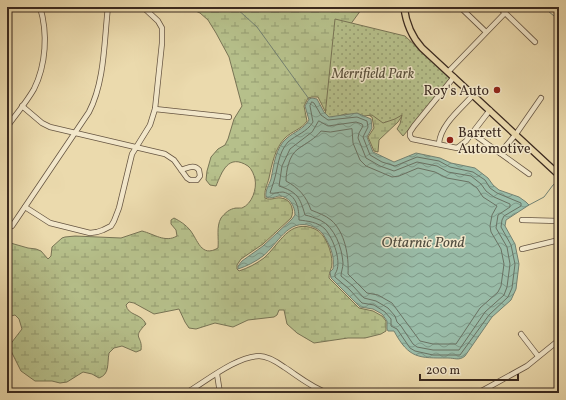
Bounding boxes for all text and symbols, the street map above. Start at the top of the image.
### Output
park label: Merrifield Park [331,65,415,84]
place label: Roy's Auto [424,82,489,101]
marker: Roy's Auto [492,85,502,95]
place label: Barrett Automotive [458,124,531,159]
marker: Barrett Automotive [445,135,455,145]
water label: Ottarnic Pond [381,233,465,254]
scale bar [420,356,518,382]
text: 200 m [426,363,460,379]

